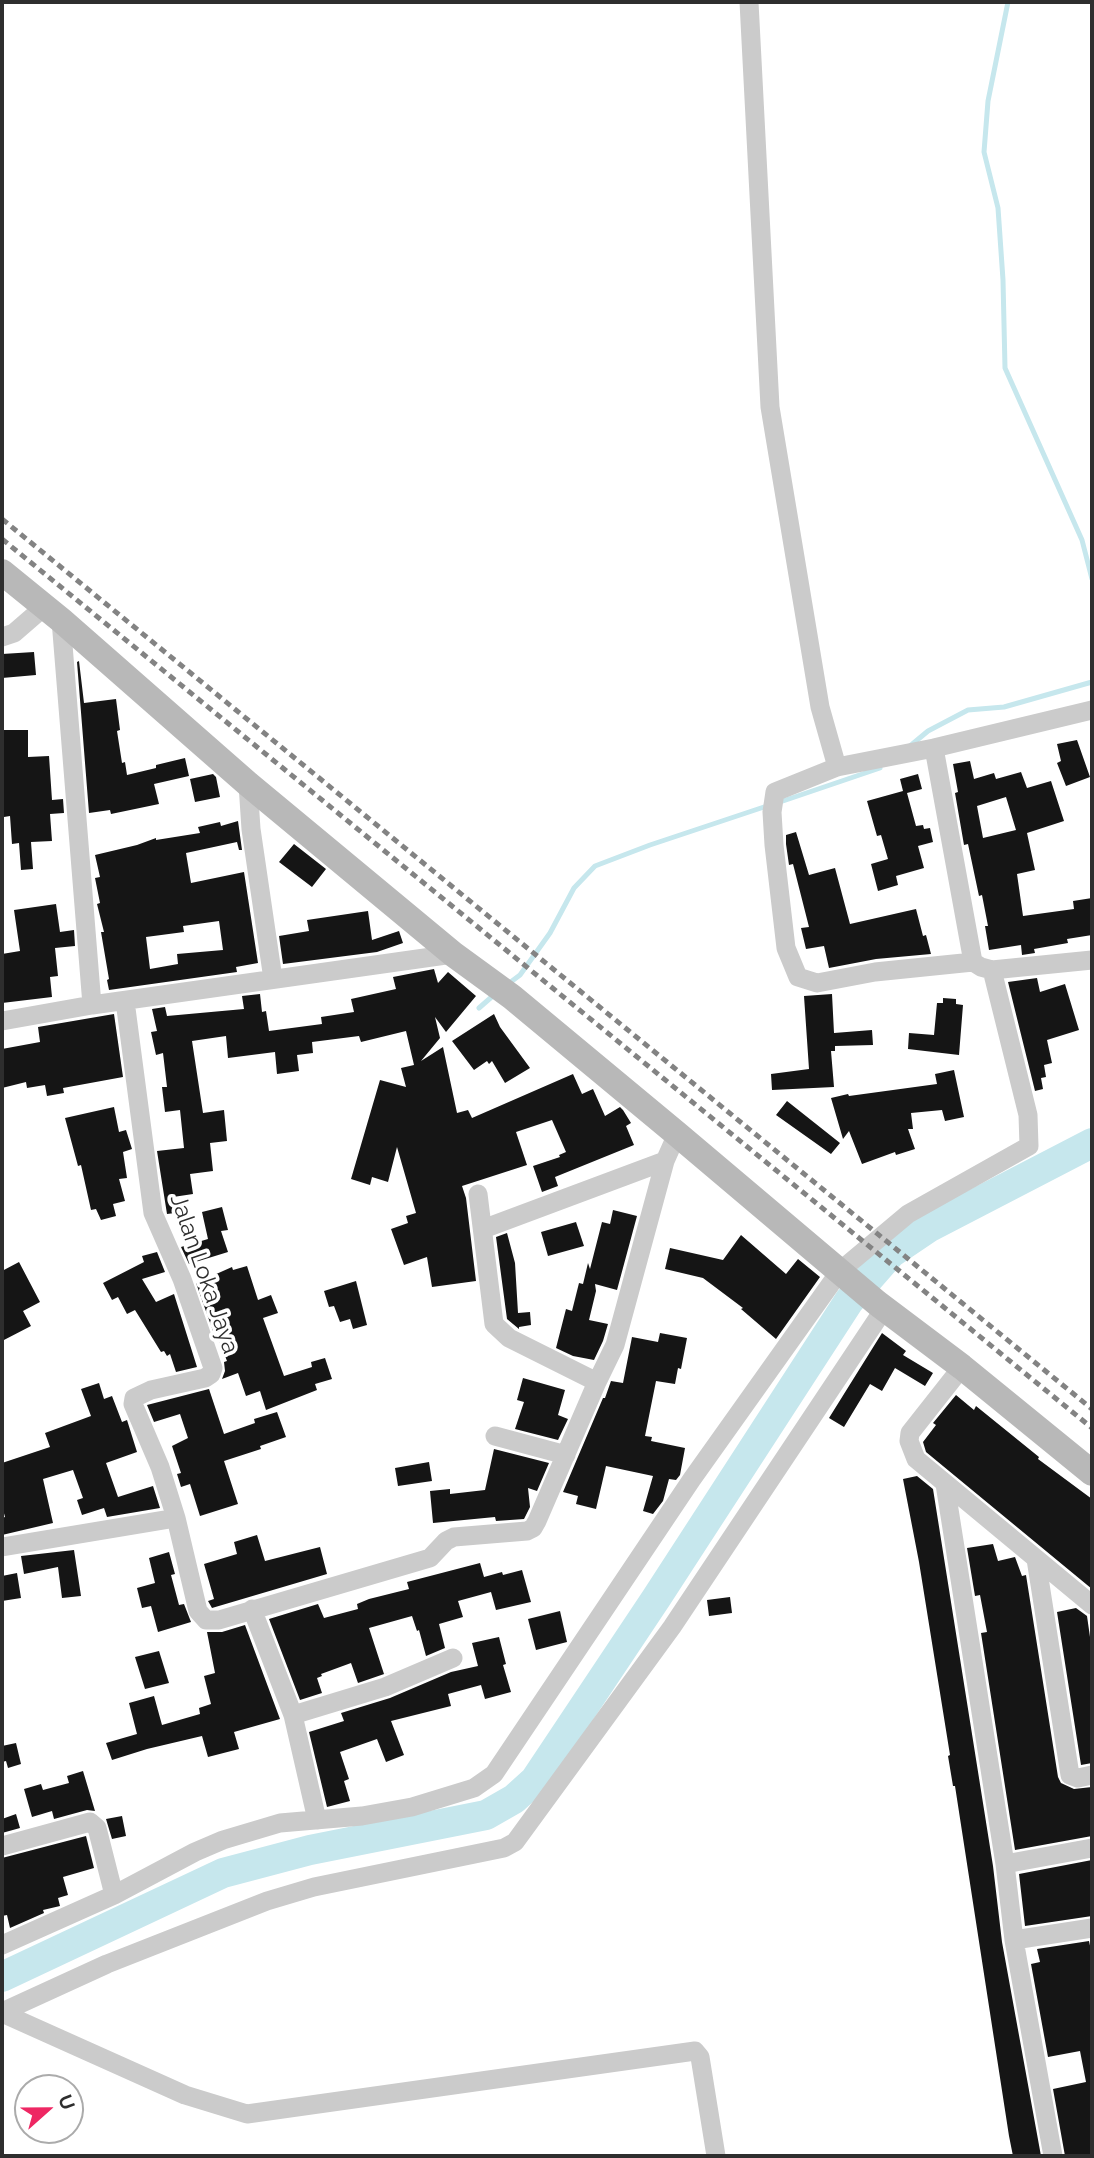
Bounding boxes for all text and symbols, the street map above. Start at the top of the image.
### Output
street label: Jalan Loka Jaya [164,1191,244,1357]
north arrow [14,2074,84,2144]
text: U [54,2092,80,2113]

